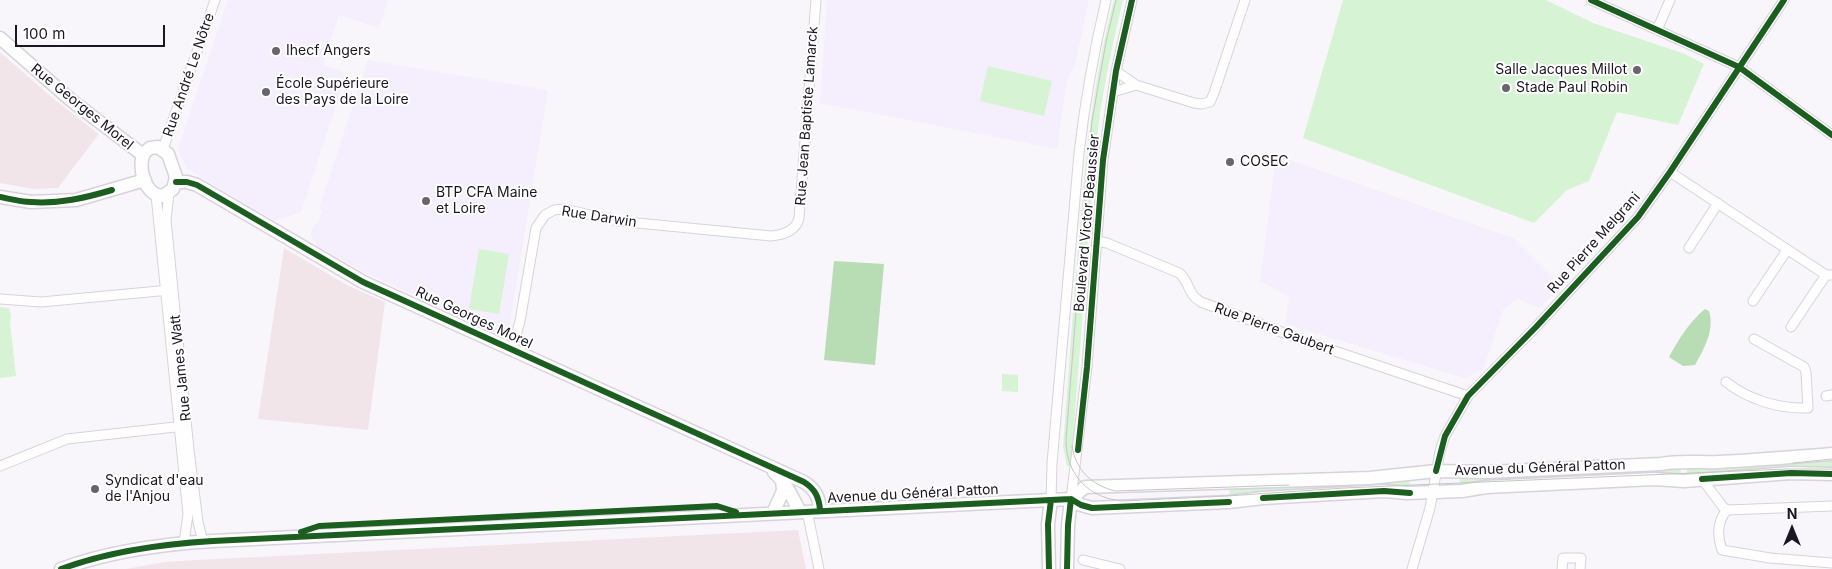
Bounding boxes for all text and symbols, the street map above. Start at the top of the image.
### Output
street label: Rue André Le Nôtre [160,11,218,139]
scale bar [18,15,168,47]
text: 100 m [23,24,65,43]
street label: Rue Jean Baptiste Lamarck [792,26,822,206]
place label: Ihecf Angers [286,43,371,59]
marker: Ihecf Angers [270,45,282,57]
street label: Rue Georges Morel [27,60,137,154]
place label: Salle Jacques Millot [1495,62,1627,78]
marker: Salle Jacques Millot [1631,64,1643,76]
place label: École Supérieure des Pays de la Loire [276,76,409,108]
place label: Stade Paul Robin [1516,80,1628,96]
marker: Stade Paul Robin [1500,82,1512,94]
marker: École Supérieure des Pays de la Loire [260,86,272,98]
street label: Boulevard Victor Beaussier [1071,133,1103,313]
place label: COSEC [1240,154,1289,170]
marker: COSEC [1224,156,1236,168]
place label: BTP CFA Maine et Loire [436,185,537,218]
street label: Rue Pierre Melgrani [1544,189,1644,297]
marker: BTP CFA Maine et Loire [420,195,432,207]
street label: Rue Darwin [560,203,638,231]
street label: Rue Georges Morel [413,284,535,352]
street label: Rue Pierre Gaubert [1212,300,1336,358]
street label: Rue James Watt [167,314,195,422]
street label: Avenue du Général Patton [1454,457,1626,479]
place label: Syndicat d'eau de l'Anjou [105,473,204,506]
street label: Avenue du Général Patton [827,481,999,507]
marker: Syndicat d'eau de l'Anjou [89,483,101,495]
north arrow [1767,504,1817,554]
text: N [1787,505,1797,522]

